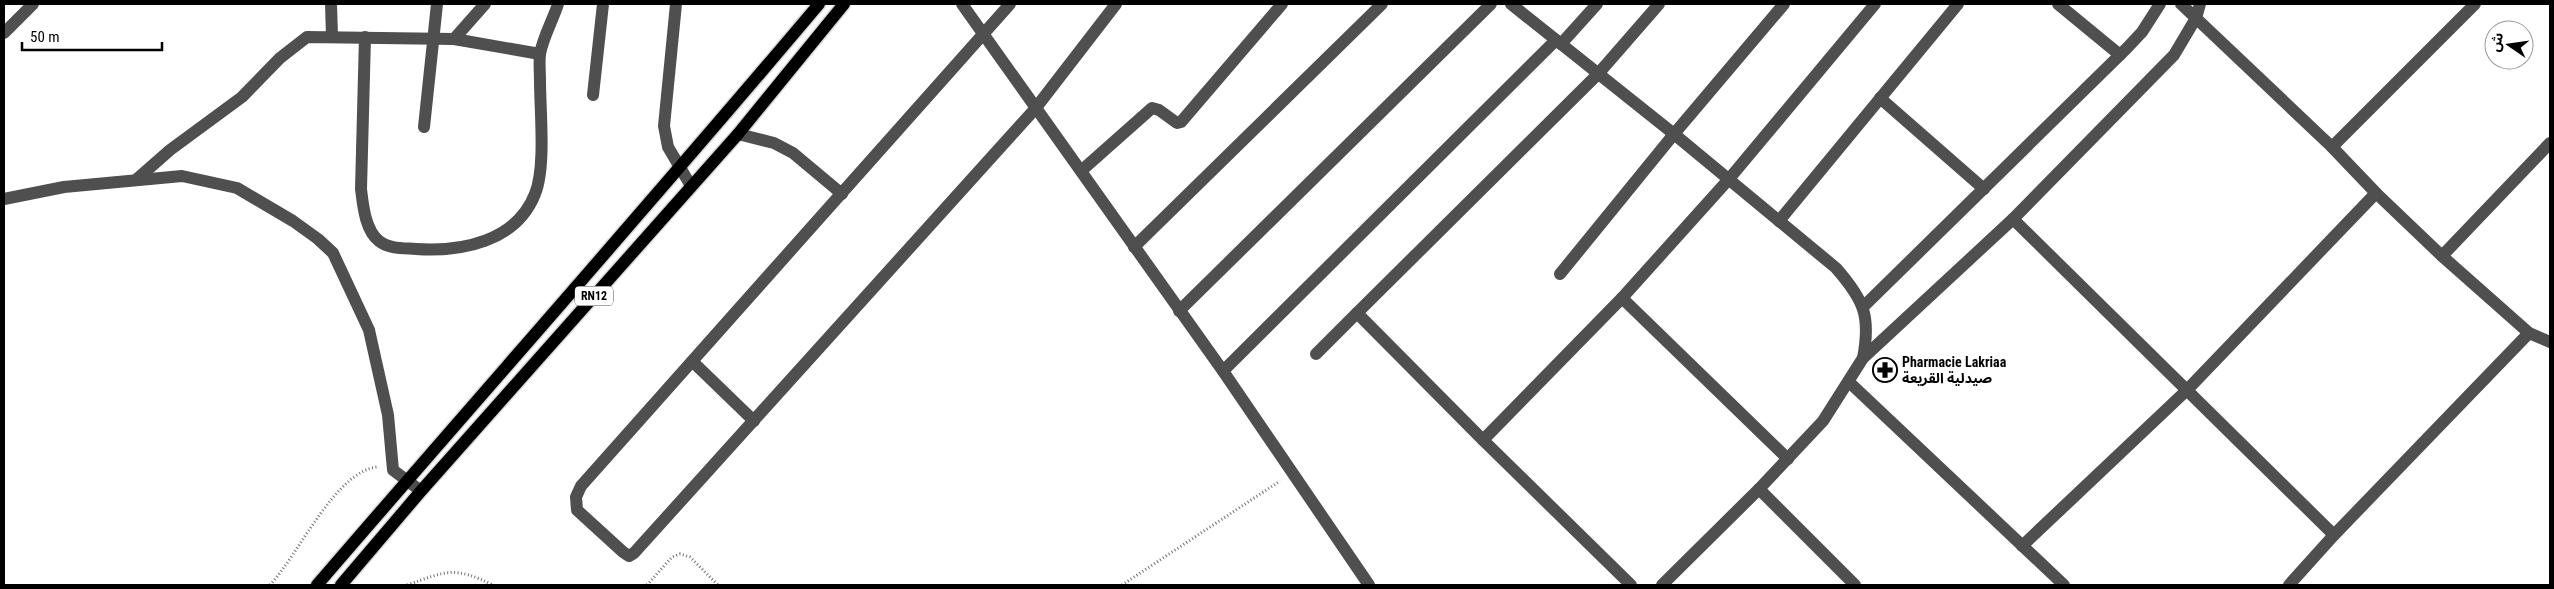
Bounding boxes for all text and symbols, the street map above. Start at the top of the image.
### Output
scale bar [22,20,162,52]
north arrow [2484,20,2534,70]
text: 50 m [30,28,60,46]
text: ش [2486,31,2506,53]
road number: RN12 [575,286,613,306]
place label: Pharmacie Lakriaa صيدلية القريعة [1902,354,2007,387]
pharmacy icon: Pharmacie Lakriaa صيدلية القريعة [1872,357,1898,383]

